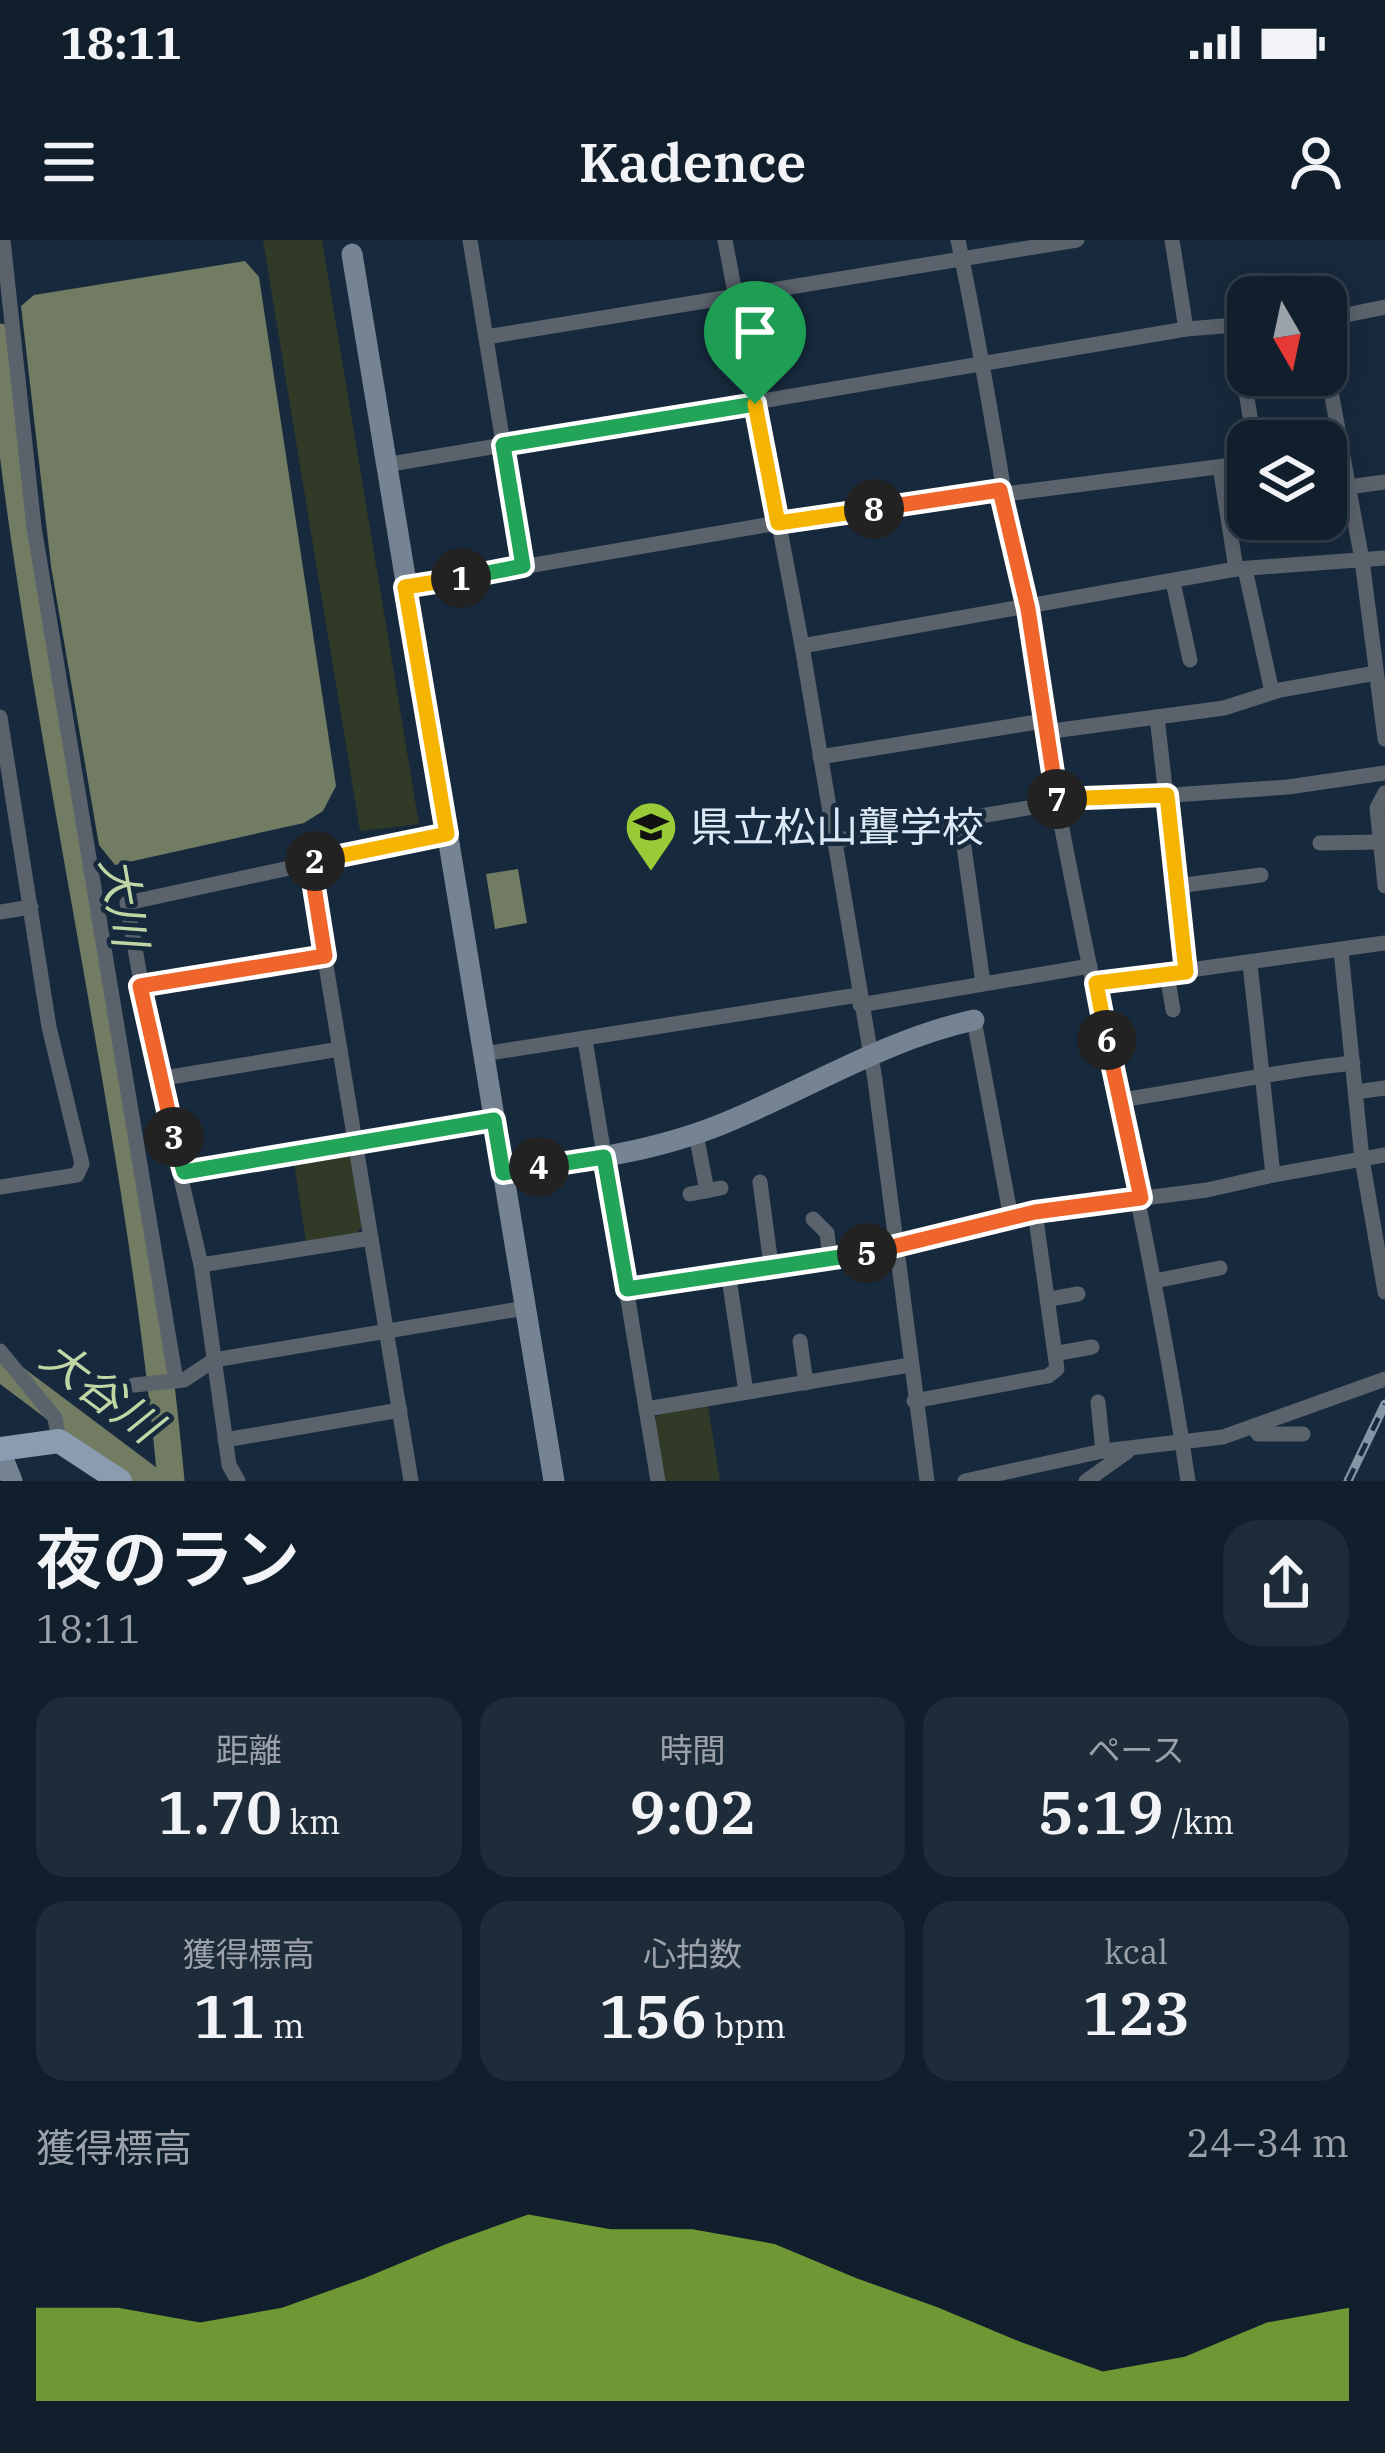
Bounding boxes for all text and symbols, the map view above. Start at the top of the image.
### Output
text: 18:11 [60,13,182,71]
text: Kadence [579,127,806,197]
icon: menu [36,129,102,195]
icon: person [1283,129,1349,195]
north arrow [1227,276,1347,396]
map controls [1227,276,1347,540]
pin [704,281,806,404]
icon: arrive [722,299,788,365]
button: layers [1227,420,1347,540]
pin: 8 [844,479,904,539]
text: 8 [864,487,884,530]
pin: 1 [431,548,491,608]
text: 1 [451,556,471,599]
pin: 7 [1027,769,1087,829]
text: 7 [1047,777,1067,820]
school or university icon: 県立松山聾学校 [623,799,679,873]
place label: 県立松山聾学校 [690,799,984,854]
pin: 2 [285,831,345,891]
text: 2 [305,839,325,882]
water label: 大川 [89,852,162,955]
pin: 6 [1077,1010,1137,1070]
text: 6 [1097,1018,1117,1061]
pin: 3 [144,1107,204,1167]
text: 3 [164,1115,184,1158]
pin: 4 [509,1137,569,1197]
text: 4 [529,1145,549,1188]
pin: 5 [837,1223,897,1283]
text: 5 [857,1231,877,1274]
water label: 大谷川 [30,1326,176,1456]
text: 夜のラン [36,1515,300,1601]
button: share [1223,1520,1349,1646]
text: 18:11 [36,1603,141,1654]
text: 距離 [216,1728,282,1771]
text: 時間 [659,1728,725,1771]
text: ペース [1087,1728,1185,1771]
text: 1.70 [157,1772,282,1851]
text: 9:02 [630,1772,755,1851]
text: 5:19 [1038,1772,1164,1851]
text: km [282,1800,340,1843]
text: /km [1164,1800,1234,1843]
text: kcal [1104,1930,1168,1973]
text: 獲得標高 [183,1932,315,1975]
text: 心拍数 [643,1932,742,1975]
text: 123 [1082,1973,1190,2052]
text: 11 [193,1976,265,2055]
text: 156 [599,1976,707,2055]
text: m [265,2004,304,2047]
text: bpm [707,2004,786,2047]
text: 24–34 m [1186,2117,1349,2168]
text: 獲得標高 [36,2122,192,2173]

